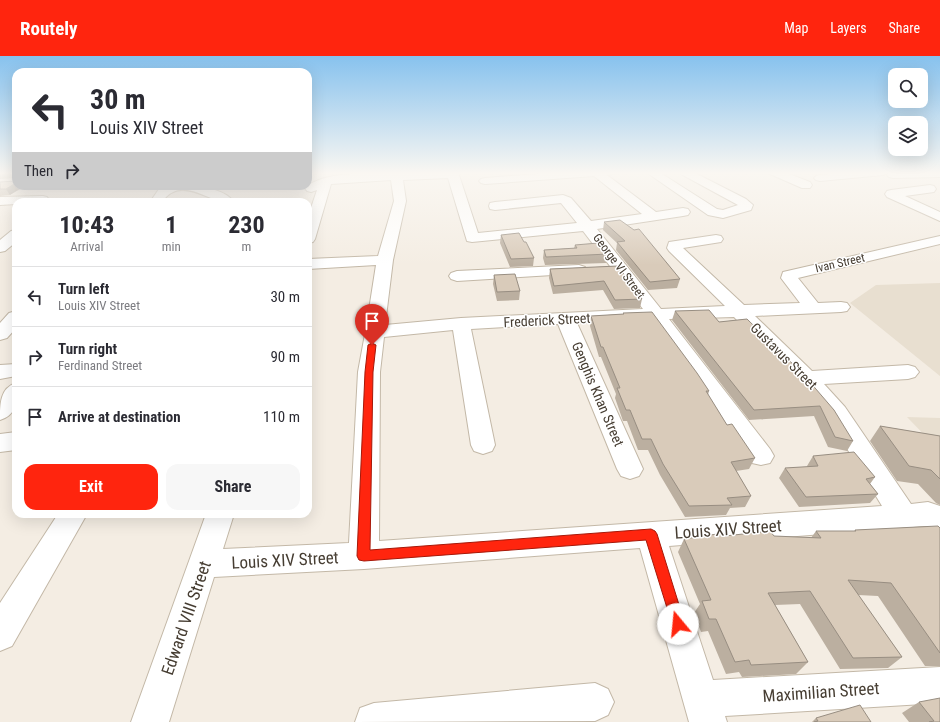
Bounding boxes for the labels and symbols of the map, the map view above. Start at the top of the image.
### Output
street label: George VI Street [590,231,648,301]
street label: Ivan Street [814,250,867,275]
pin [355,304,389,345]
street label: Frederick Street [503,310,591,330]
street label: Gustavus Street [747,319,821,393]
street label: Genghis Khan Street [569,339,627,449]
street label: Louis XIV Street [674,515,782,543]
street label: Louis XIV Street [231,547,339,573]
street label: Edward VIII Street [157,558,215,678]
position arrow [657,603,699,645]
street label: Maximilian Street [762,678,880,706]

